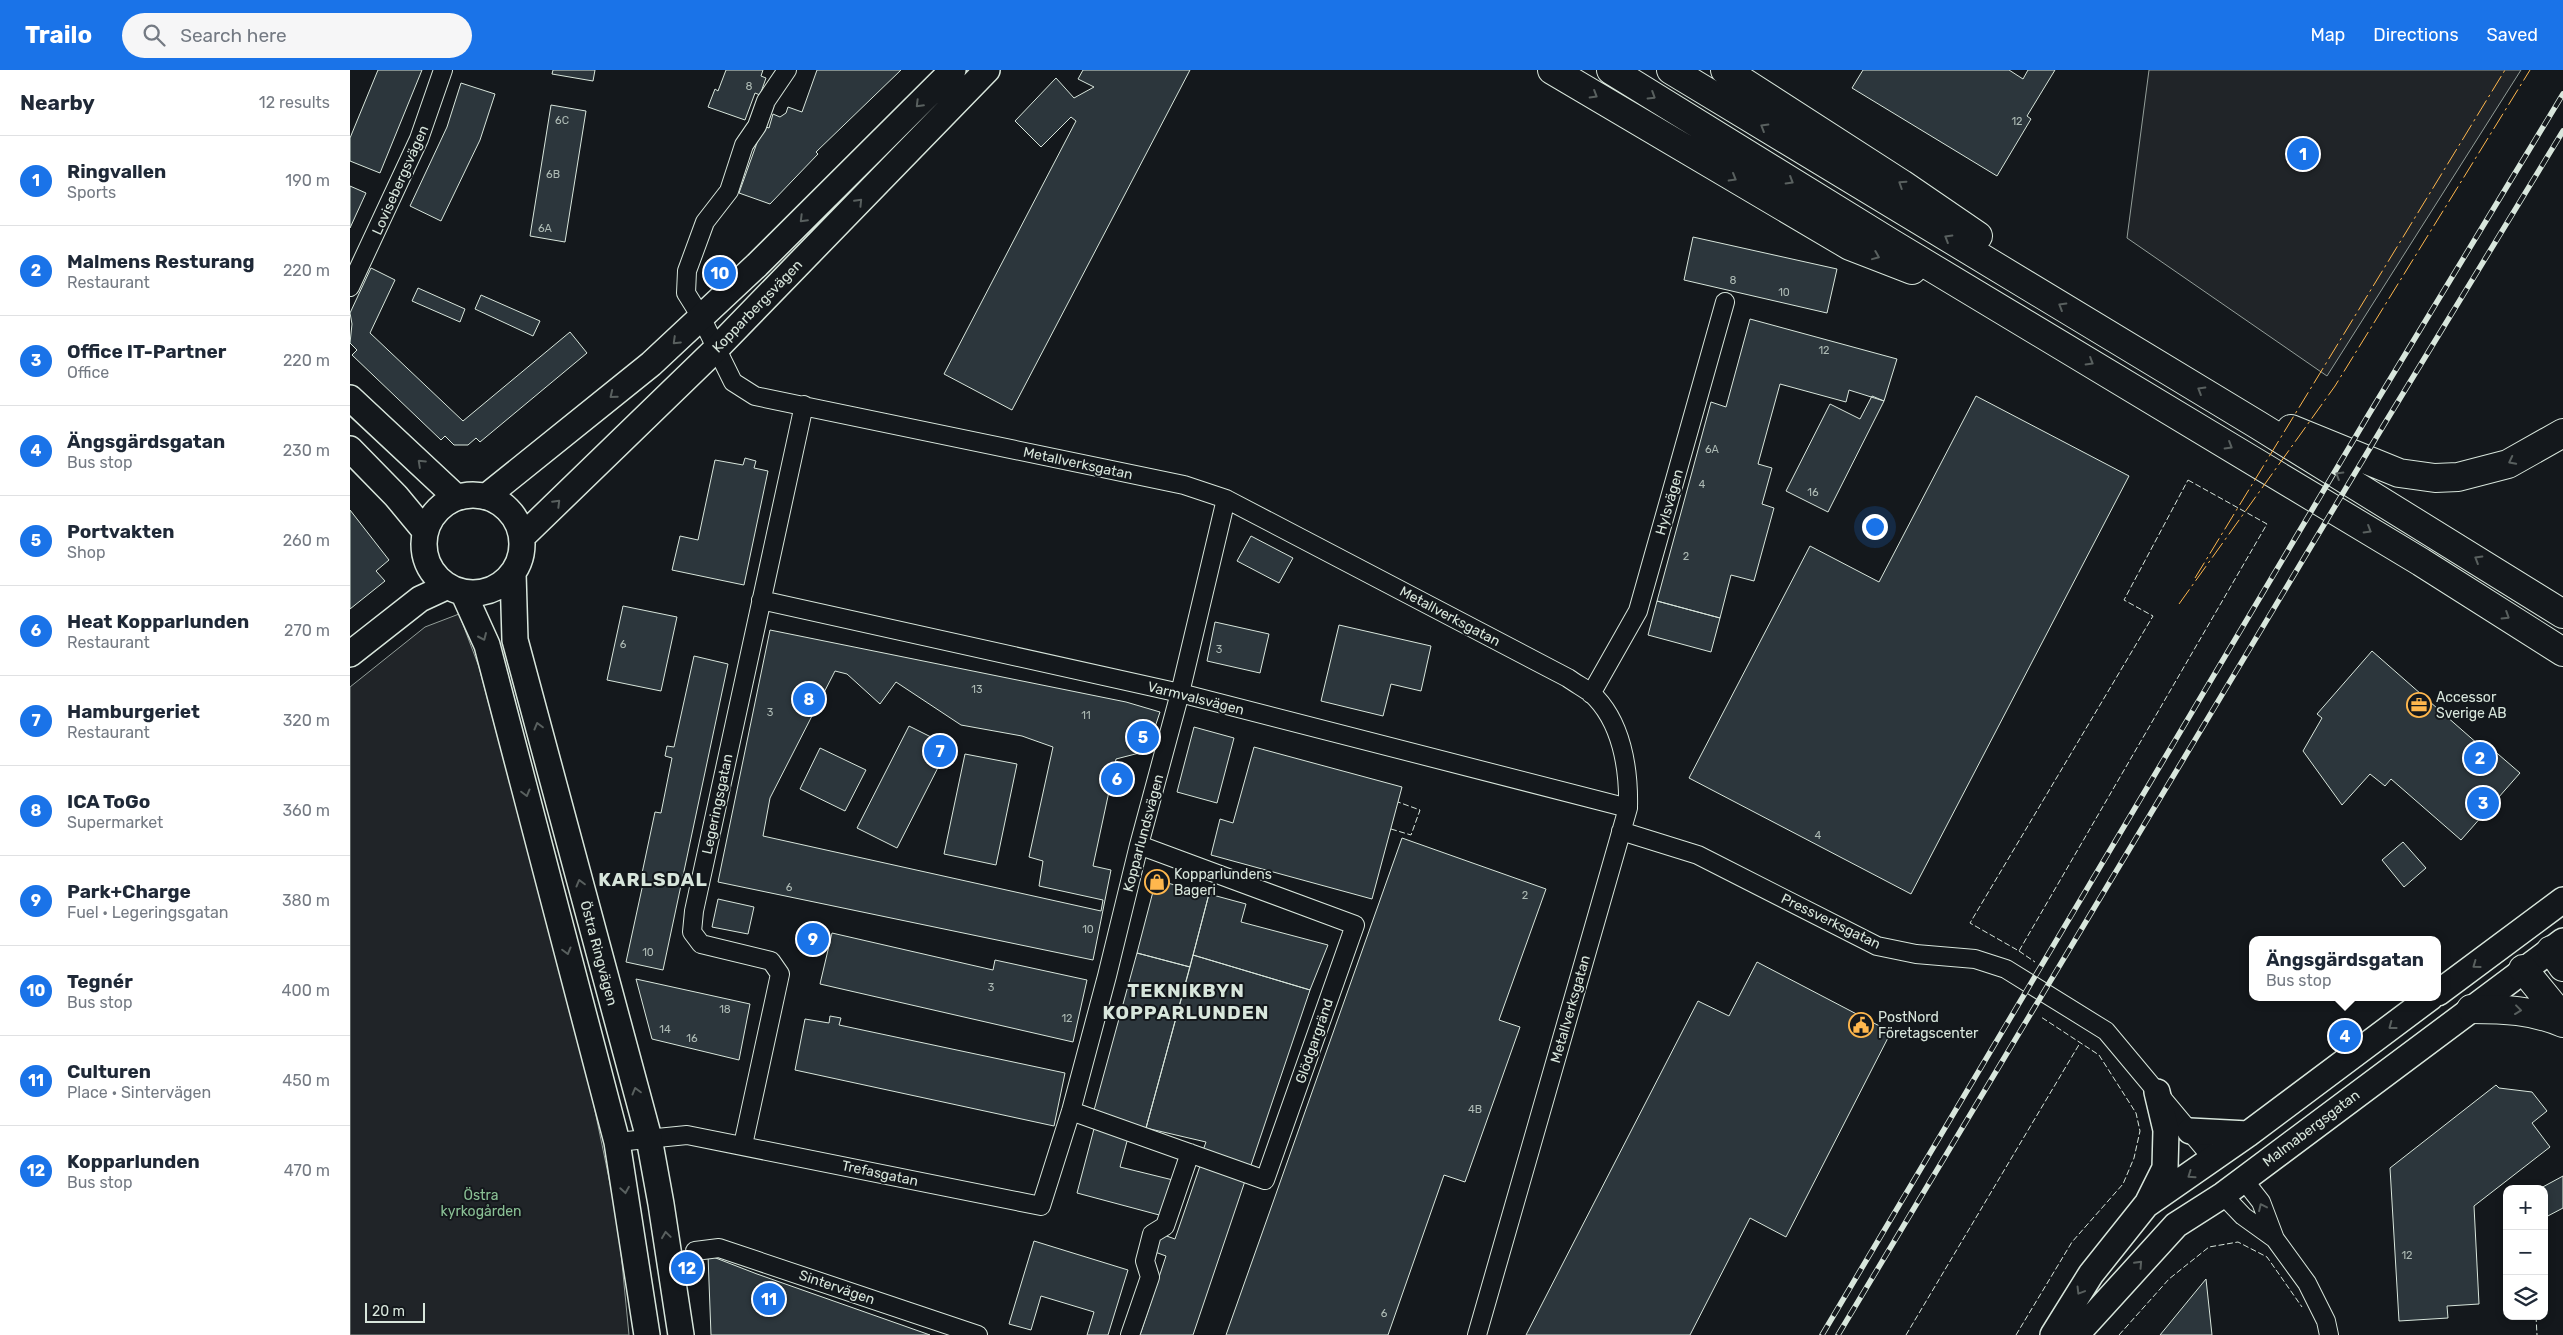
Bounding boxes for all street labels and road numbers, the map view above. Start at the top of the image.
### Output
street label: Lovisebergsvägen [369,123,432,238]
street label: Kopparbergsvägen [709,256,806,356]
street label: Metallverksgatan [1022,444,1134,483]
street label: Hylsvägen [1652,467,1687,537]
street label: Metallverksgatan [1397,583,1503,650]
street label: Varmvalsvägen [1146,678,1246,719]
street label: Legeringsgatan [699,752,736,856]
street label: Kopparlundsvägen [1120,772,1167,894]
street label: Pressverksgatan [1778,890,1883,953]
street label: Östra Ringvägen [576,899,621,1007]
street label: Metallverksgatan [1547,953,1594,1065]
street label: Glödgargränd [1292,996,1337,1086]
street label: Malmabergsgatan [2259,1086,2363,1170]
street label: Trefasgatan [840,1157,920,1190]
street label: Sintervägen [797,1267,877,1308]

